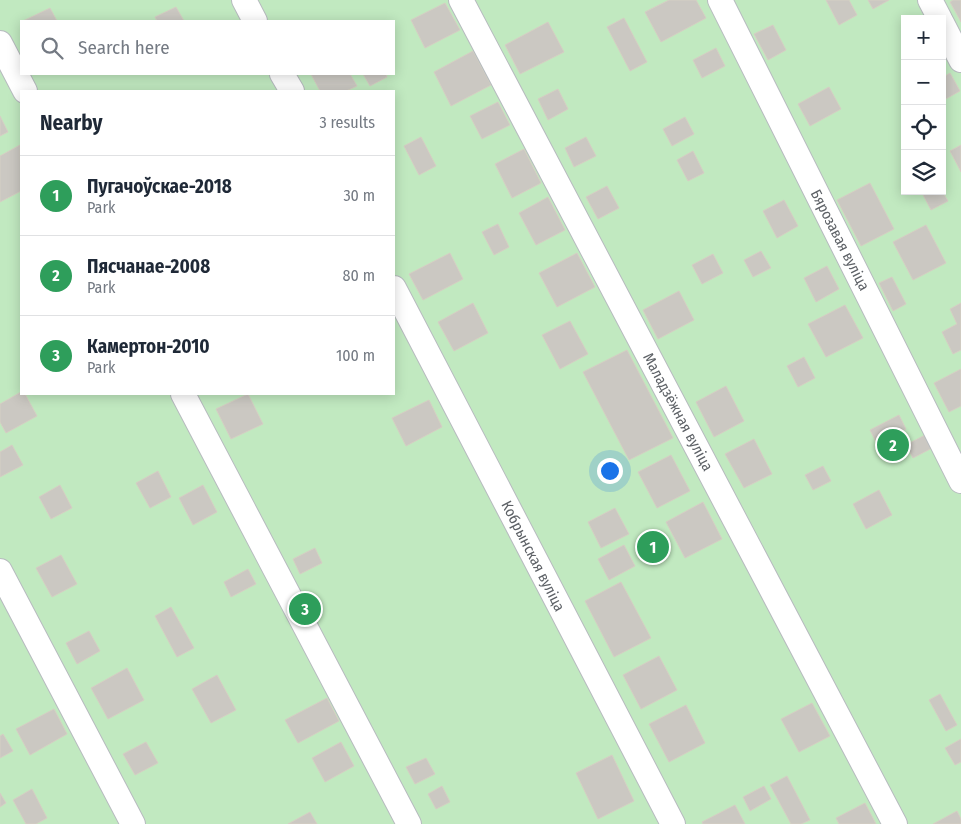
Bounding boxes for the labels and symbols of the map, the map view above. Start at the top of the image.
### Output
street label: Бярозавая вуліца [807,186,873,294]
street label: Маладзёжная вуліца [639,350,717,474]
pin: 2 [877,426,909,464]
your location [597,458,623,484]
street label: Кобрынская вуліца [497,498,569,614]
pin: 1 [637,528,669,566]
pin: 3 [289,590,321,628]

